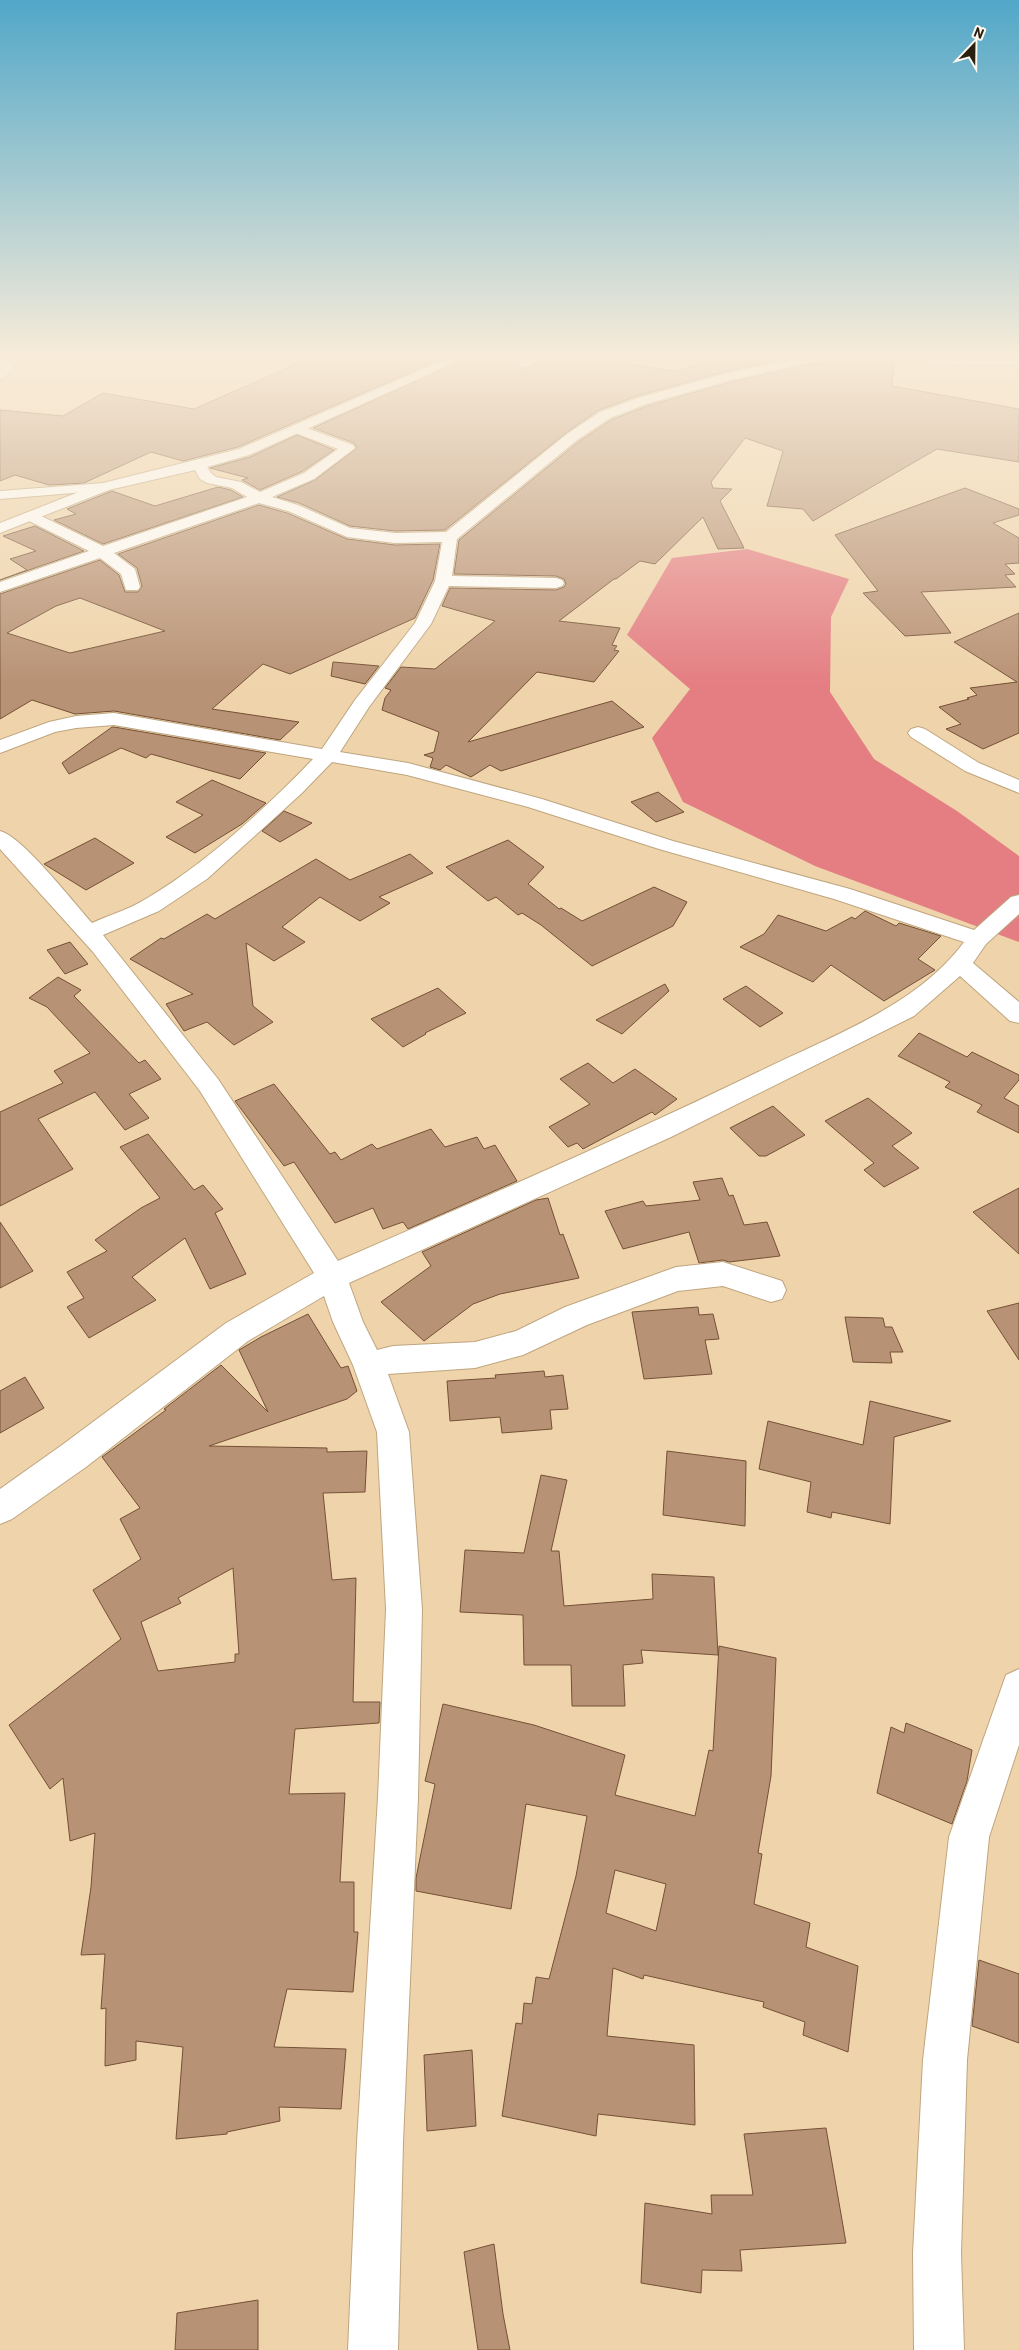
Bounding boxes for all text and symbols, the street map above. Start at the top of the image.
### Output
north arrow [949,20,999,70]
text: N [972,23,987,42]

